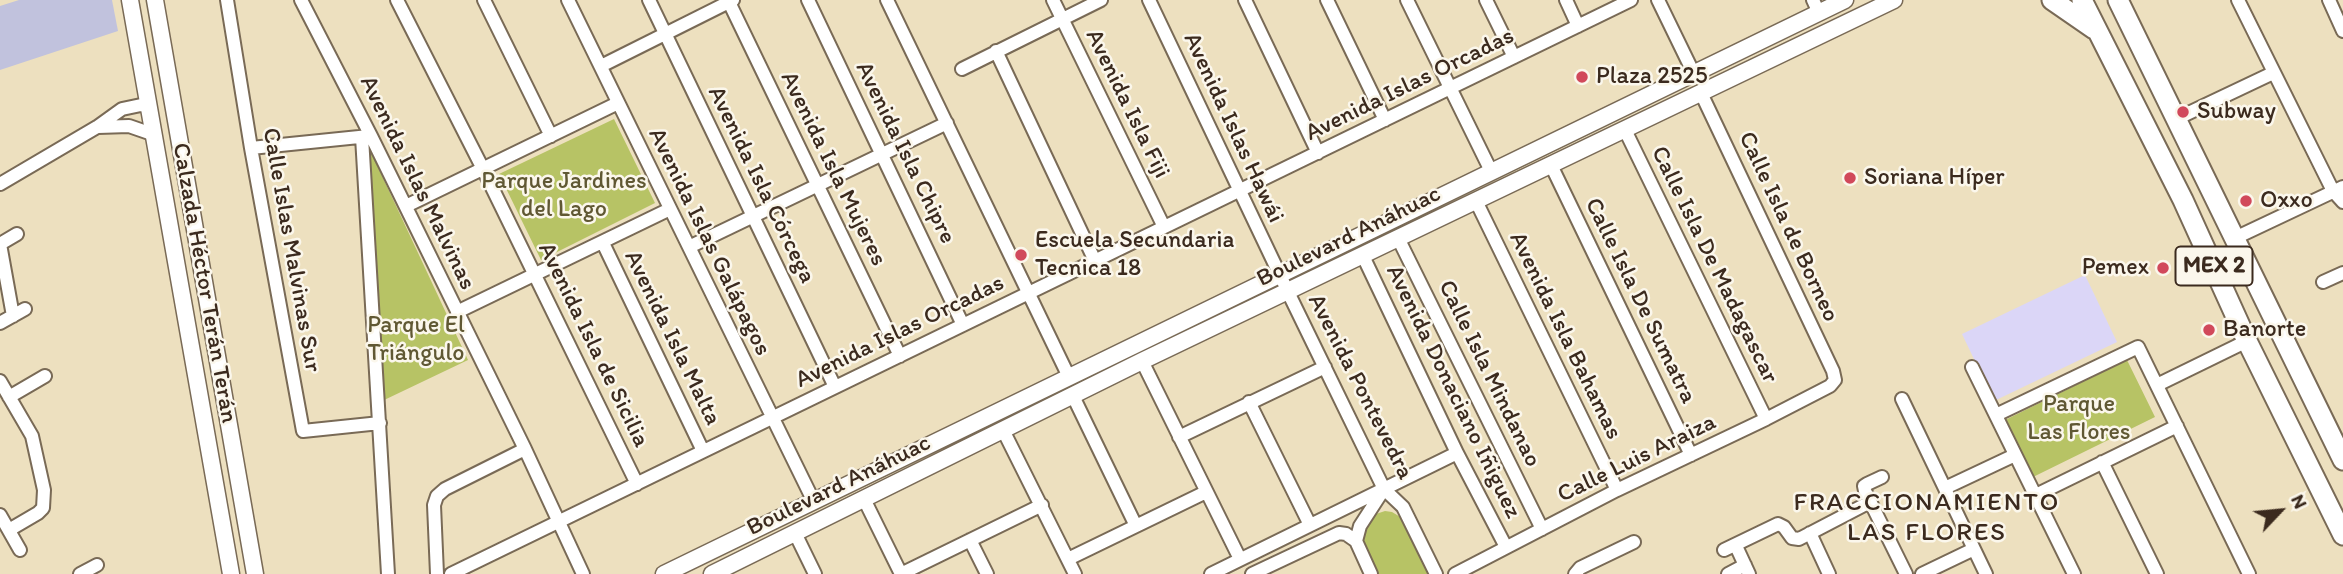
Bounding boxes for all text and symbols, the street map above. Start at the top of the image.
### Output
street label: Avenida Islas Orcadas [1301,22,1519,148]
street label: Avenida Isla Fiji [1078,25,1176,183]
street label: Avenida Islas Hawái [1176,28,1290,228]
street label: Avenida Isla Chipre [848,57,962,249]
place label: Plaza 2525 [1596,63,1708,91]
street label: Avenida Isla Mujeres [773,67,893,271]
marker: Plaza 2525 [1574,69,1590,85]
street label: Avenida Islas Malvinas [353,71,481,295]
street label: Avenida Isla Córcega [701,82,821,288]
place label: Subway [2197,98,2276,126]
marker: Subway [2175,104,2191,120]
street label: Avenida Islas Galápagos [641,123,777,361]
street label: Calle Islas Malvinas Sur [255,126,327,374]
street label: Calle Isla de Borneo [1731,127,1845,327]
street label: Calzada Héctor Terán Terán [165,141,243,425]
street label: Calle Isla De Madagascar [1644,142,1784,388]
place label: Soriana Híper [1864,164,2005,192]
park label: Parque Jardines del Lago [481,168,647,224]
marker: Soriana Híper [1842,170,1858,186]
street label: Boulevard Anáhuac [1252,180,1446,294]
place label: Oxxo [2260,187,2313,215]
marker: Oxxo [2238,193,2254,209]
street label: Calle Isla De Sumatra [1578,194,1702,408]
place label: Escuela Secundaria Tecnica 18 [1035,227,1234,283]
street label: Avenida Isla Bahamas [1502,228,1628,444]
street label: Avenida Isla de Sicilia [531,238,655,452]
street label: Avenida Isla Malta [617,246,727,430]
road number: MEX 2 [2176,246,2252,286]
marker: Escuela Secundaria Tecnica 18 [1013,247,1029,263]
place label: Pemex [2082,254,2149,282]
marker: Pemex [2155,260,2171,276]
street label: Avenida Donaciano Iñiguez [1379,261,1527,523]
street label: Avenida Islas Orcadas [791,269,1009,395]
street label: Calle Isla Mindanao [1431,276,1547,472]
street label: Avenida Pontevedra [1301,290,1419,484]
park label: Parque El Triángulo [367,312,465,368]
place label: Banorte [2223,316,2306,344]
marker: Banorte [2201,322,2217,338]
park label: Parque Las Flores [2027,391,2131,447]
street label: Calle Luis Araiza [1553,408,1721,510]
street label: Boulevard Anáhuac [742,429,936,543]
north arrow [2245,476,2315,546]
district label: FRACCIONAMIENTO LAS FLORES [1798,487,2056,548]
text: N [2286,491,2312,512]

